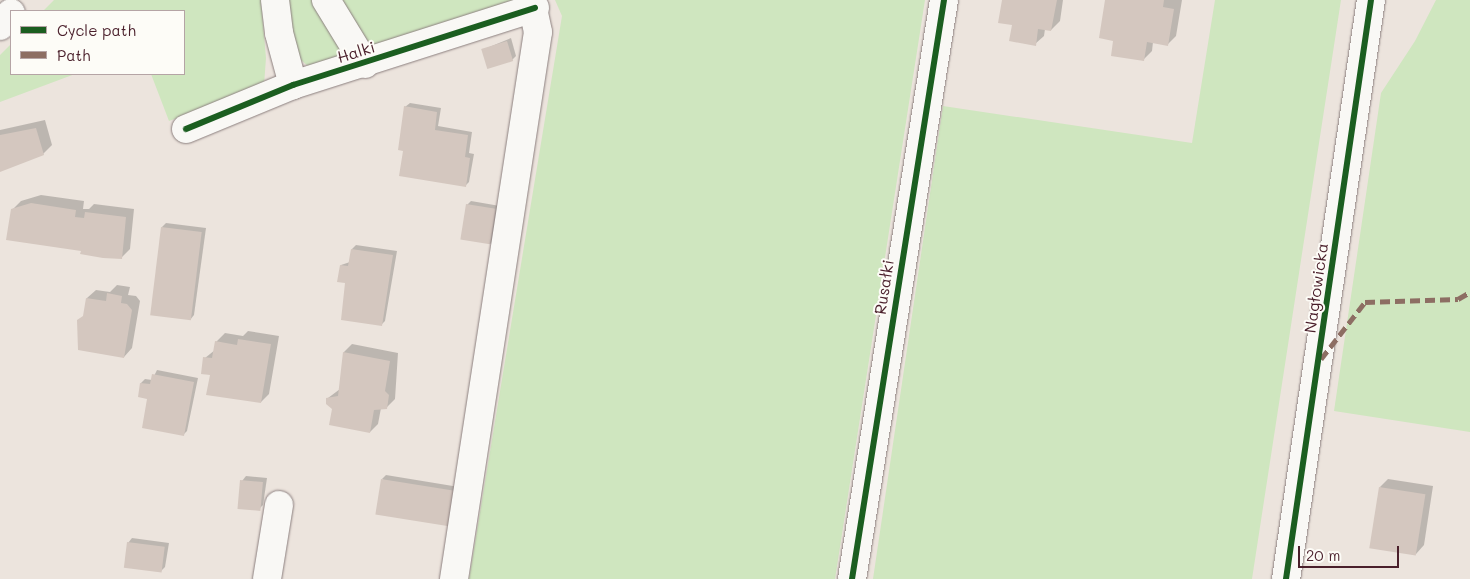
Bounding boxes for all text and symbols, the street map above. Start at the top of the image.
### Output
legend [10,10,185,75]
text: Cycle path [57,20,136,40]
street label: Halki [335,37,377,67]
text: Path [57,45,91,65]
street label: Nagłowicka [1300,242,1332,334]
street label: Rusałki [870,258,898,316]
scale bar [1300,536,1401,568]
text: 20 m [1306,545,1340,565]

